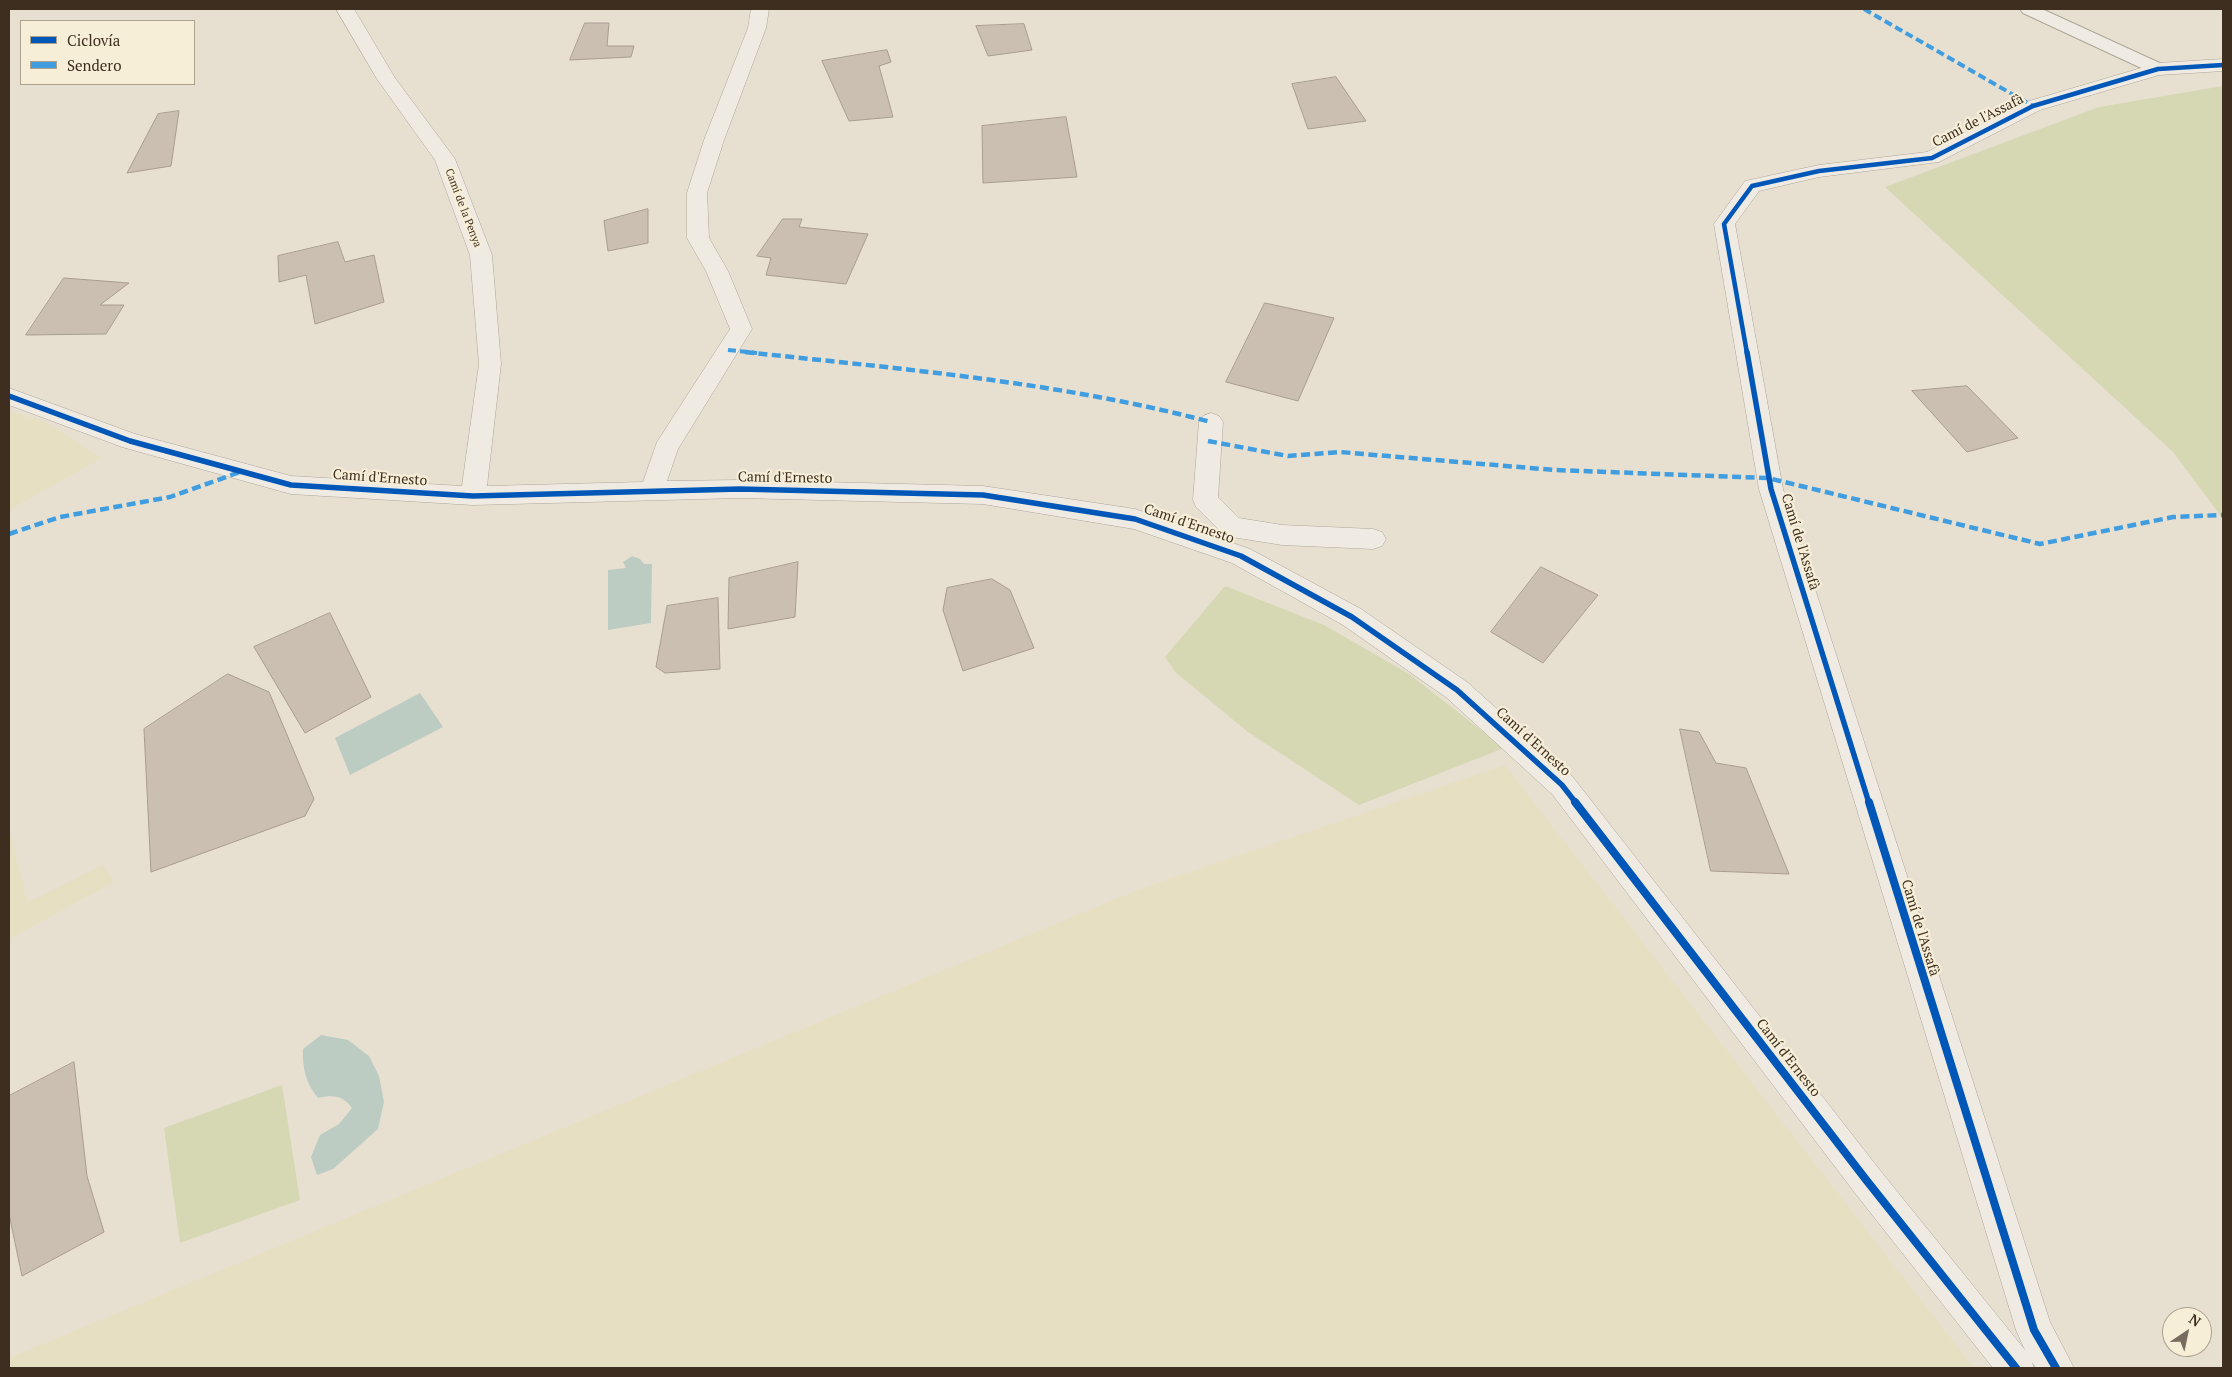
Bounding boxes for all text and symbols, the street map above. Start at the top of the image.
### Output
legend [20,20,195,85]
text: Ciclovía [67,30,120,50]
text: Sendero [67,55,121,75]
street label: Camí de l'Assafà [1930,91,2026,151]
street label: Camí de la Penya [442,167,484,249]
street label: Camí d'Ernesto [332,466,428,490]
street label: Camí d'Ernesto [738,469,832,487]
street label: Camí de l'Assafà [1777,492,1823,592]
street label: Camí d'Ernesto [1142,501,1236,547]
street label: Camí d'Ernesto [1492,704,1574,780]
street label: Camí de l'Assafà [1897,878,1943,978]
street label: Camí d'Ernesto [1752,1016,1824,1100]
north arrow [2162,1307,2212,1357]
text: N [2185,1309,2205,1331]

